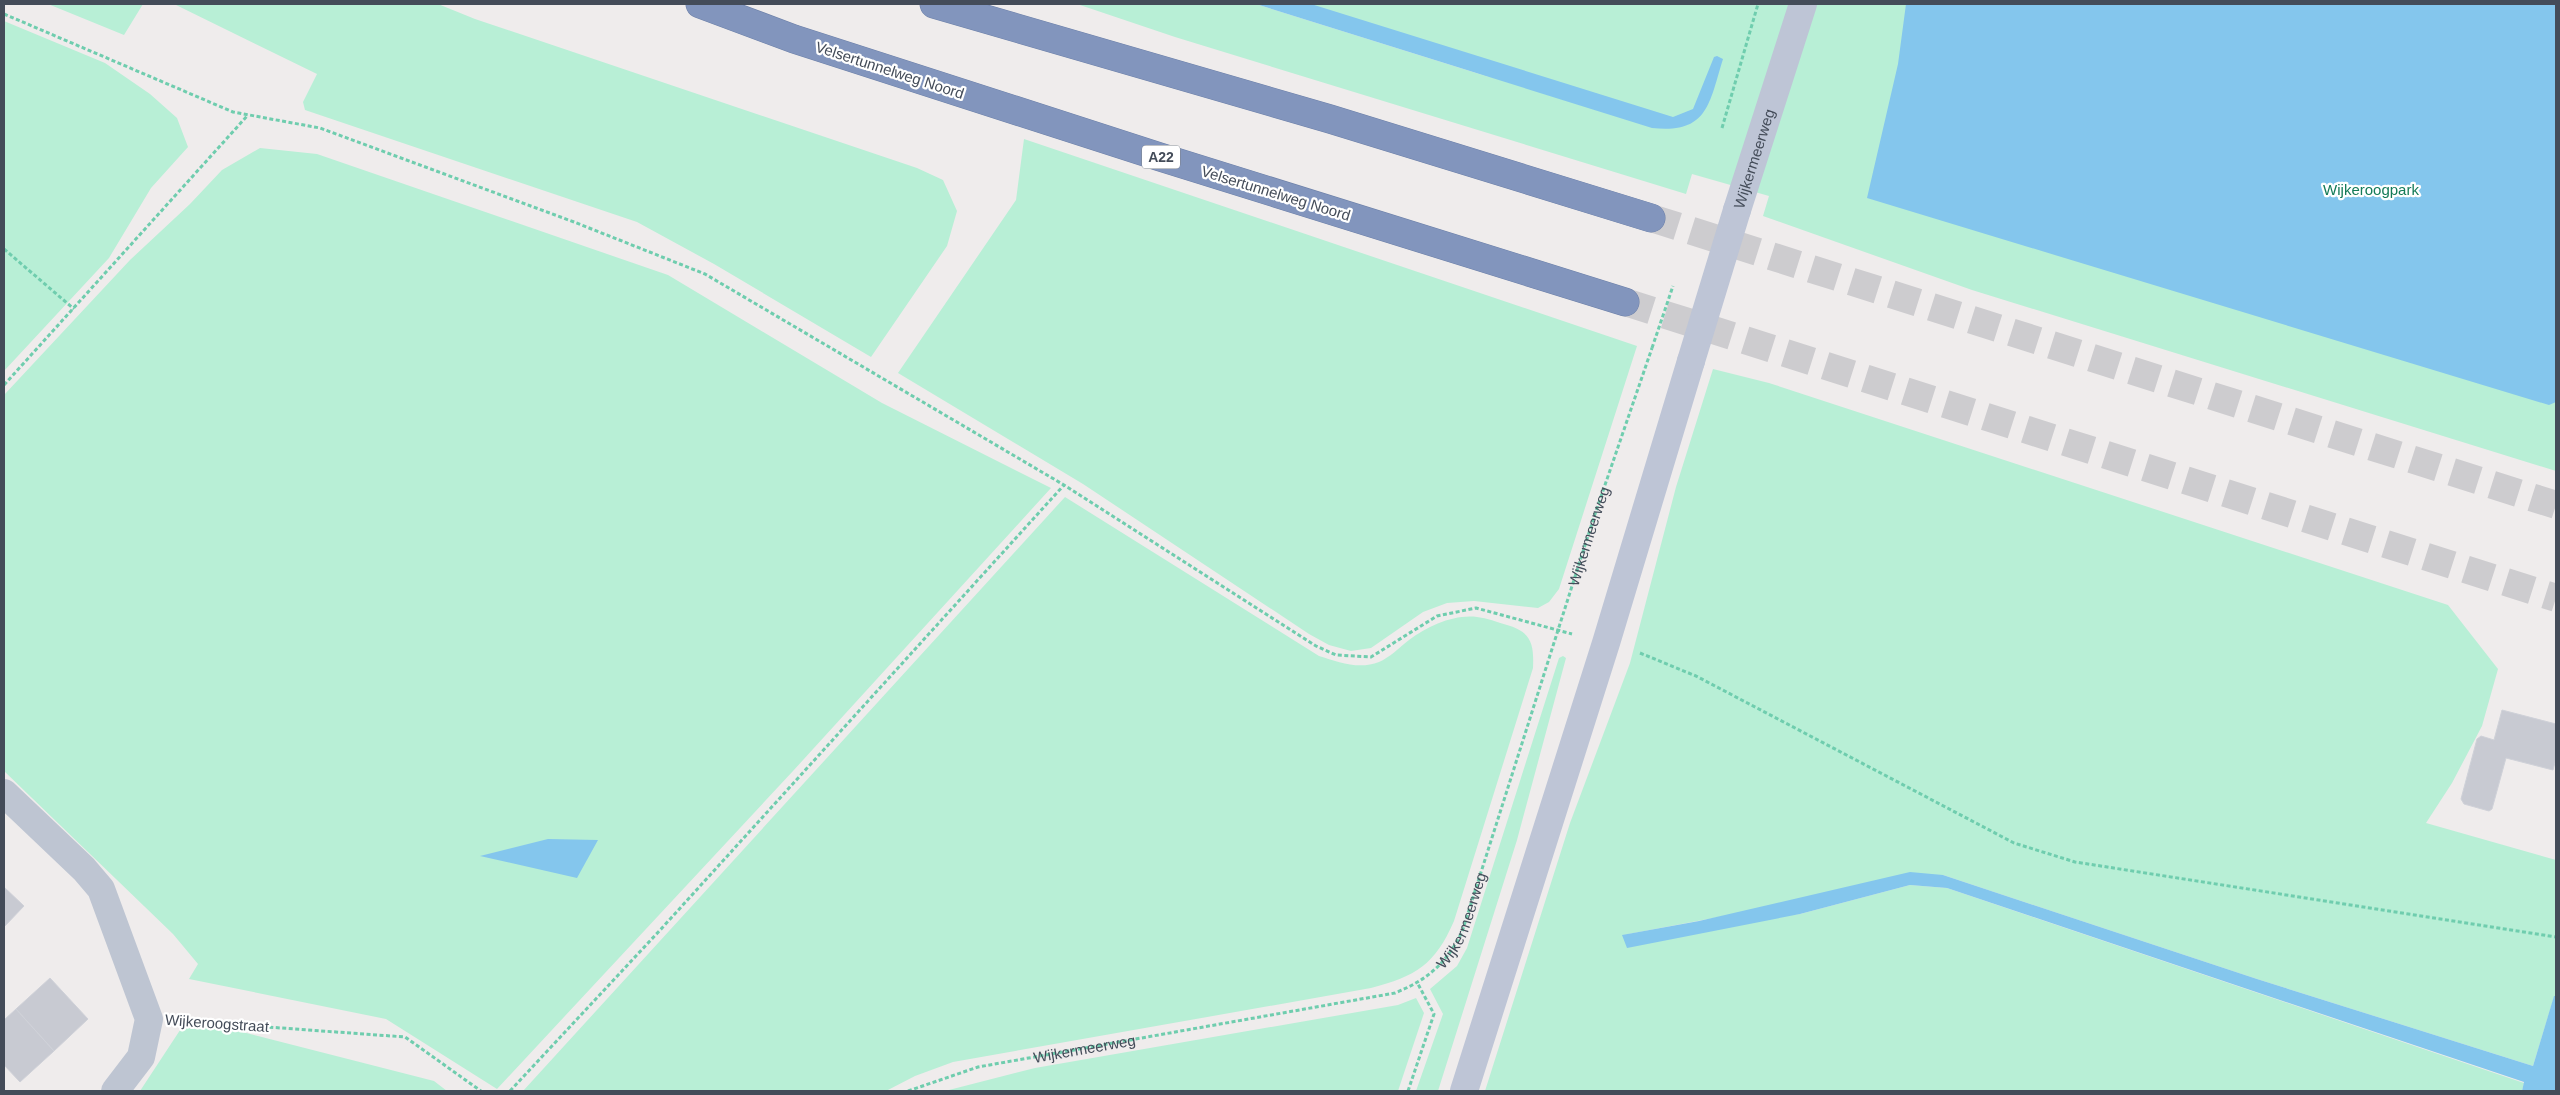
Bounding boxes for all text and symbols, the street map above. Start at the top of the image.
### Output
street label: Velsertunnelweg Noord [814,38,966,102]
street label: Wijkermeerweg [1730,107,1777,210]
road number: A22 [1142,146,1180,168]
street label: Velsertunnelweg Noord [1199,162,1353,224]
park label: Wijkeroogpark [2323,181,2419,198]
street label: Wijkermeerweg [1564,484,1612,588]
street label: Wijkermeerweg [1432,870,1489,971]
street label: Wijkeroogstraat [164,1011,270,1035]
street label: Wijkermeerweg [1032,1031,1137,1066]

